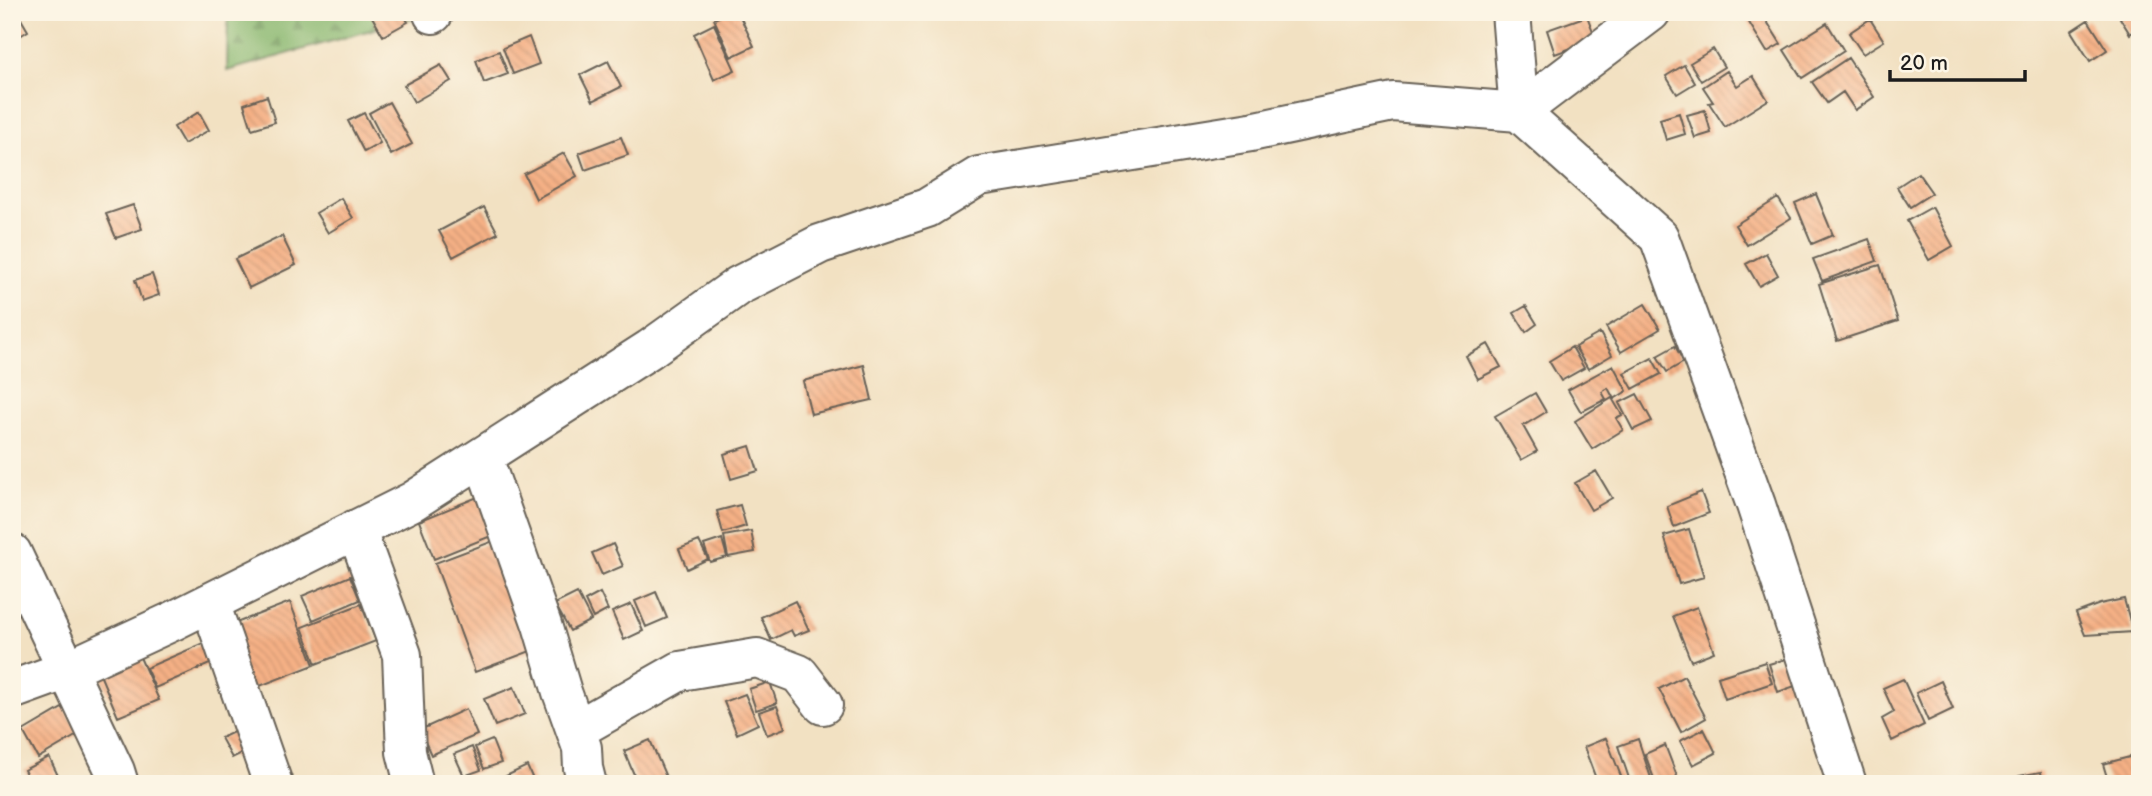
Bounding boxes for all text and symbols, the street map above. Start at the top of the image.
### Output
scale bar [1890,38,2024,82]
text: 20 m [1900,51,1948,76]

